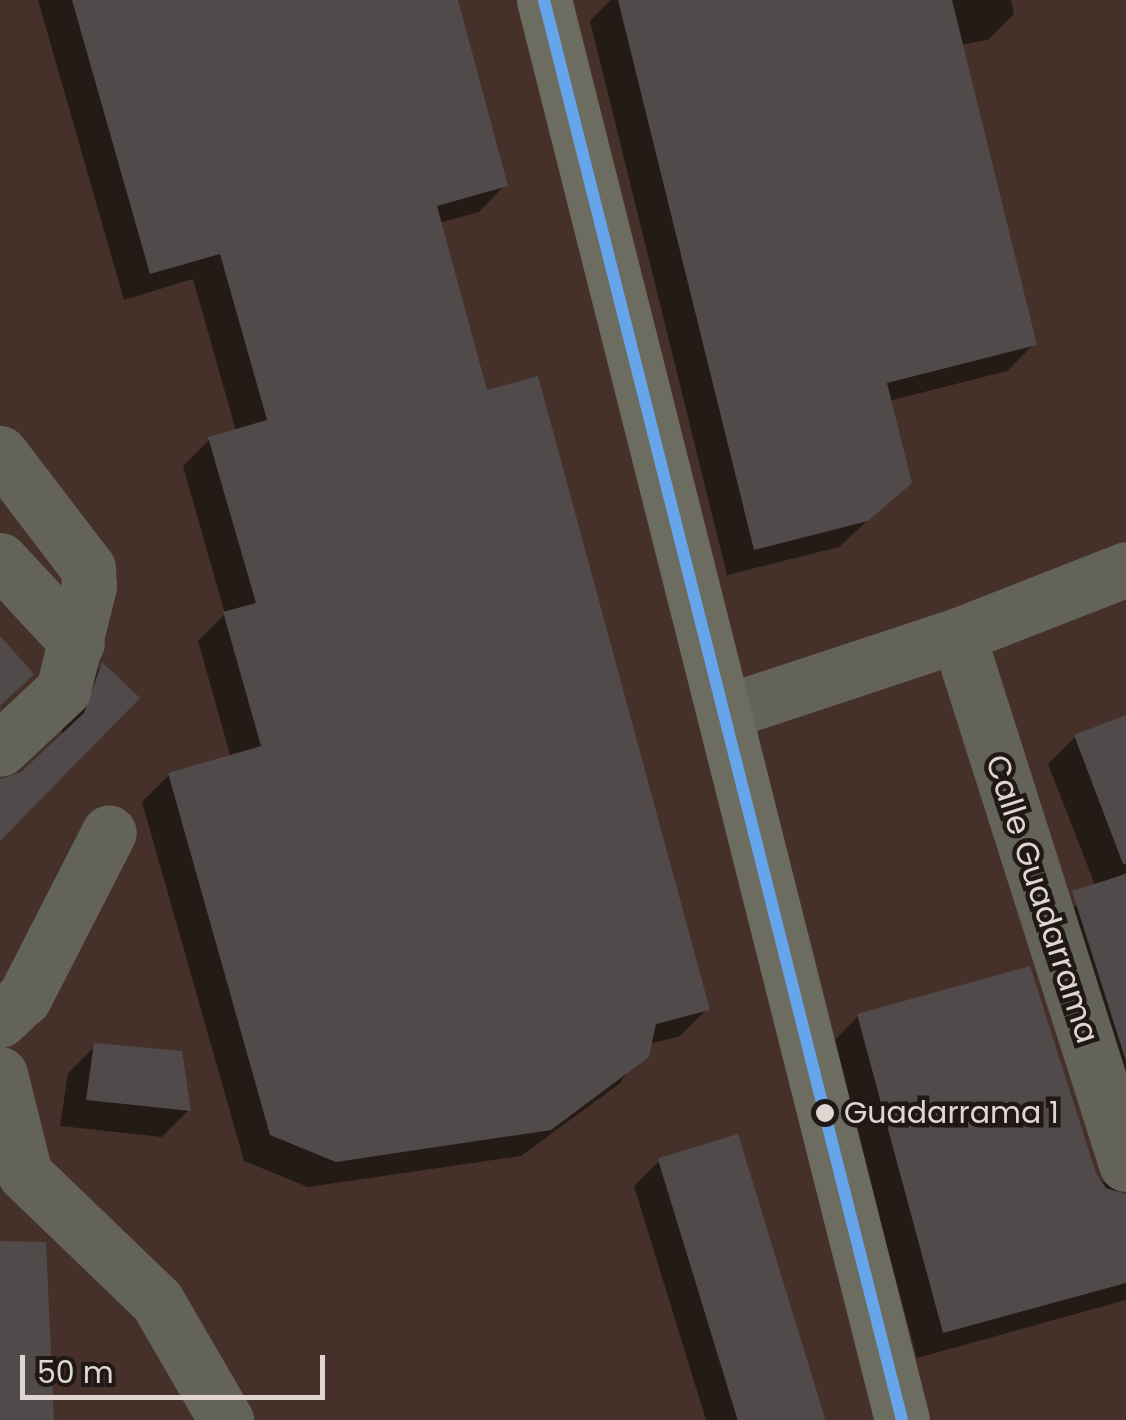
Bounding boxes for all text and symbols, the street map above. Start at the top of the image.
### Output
street label: Calle Guadarrama [977,750,1107,1048]
place label: Guadarrama 1 [844,1095,1059,1131]
marker: Guadarrama 1 [815,1103,835,1123]
scale bar [25,1335,330,1397]
text: 50 m [37,1351,114,1394]

